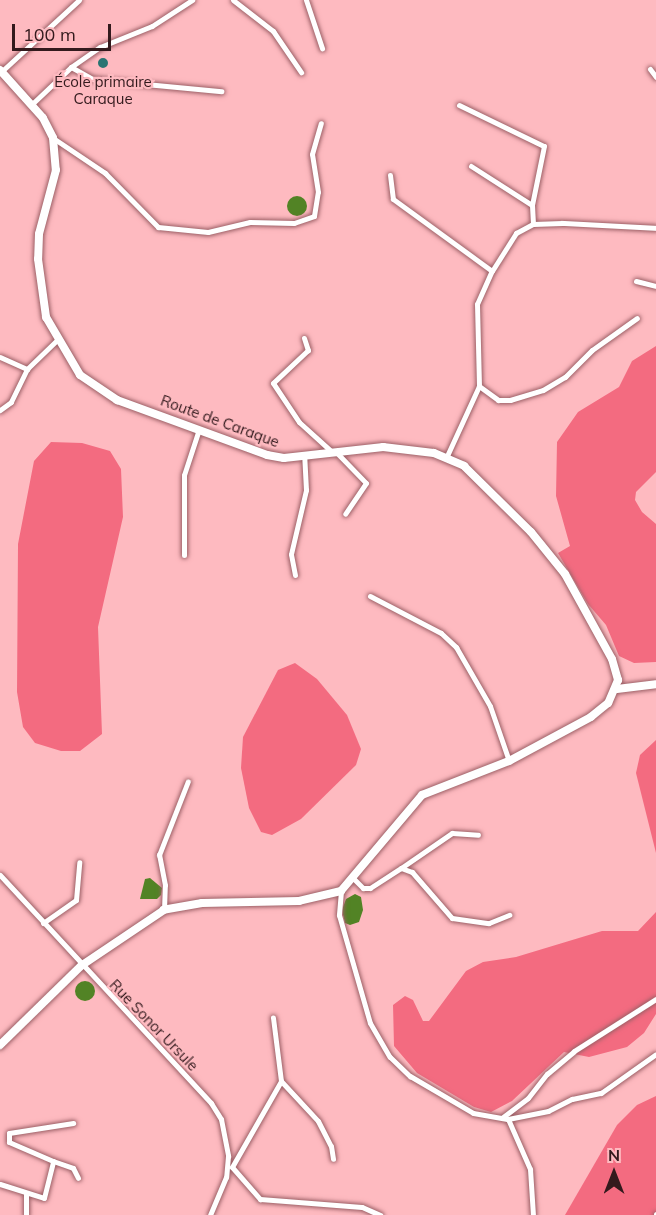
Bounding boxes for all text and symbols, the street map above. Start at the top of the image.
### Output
scale bar [15,12,114,50]
text: 100 m [23,23,76,46]
marker: École primaire Caraque [96,56,110,70]
place label: École primaire Caraque [54,72,152,107]
street label: Route de Caraque [158,391,282,451]
street label: Rue Sonor Ursule [106,976,202,1074]
north arrow [584,1143,644,1203]
text: N [608,1145,620,1165]

